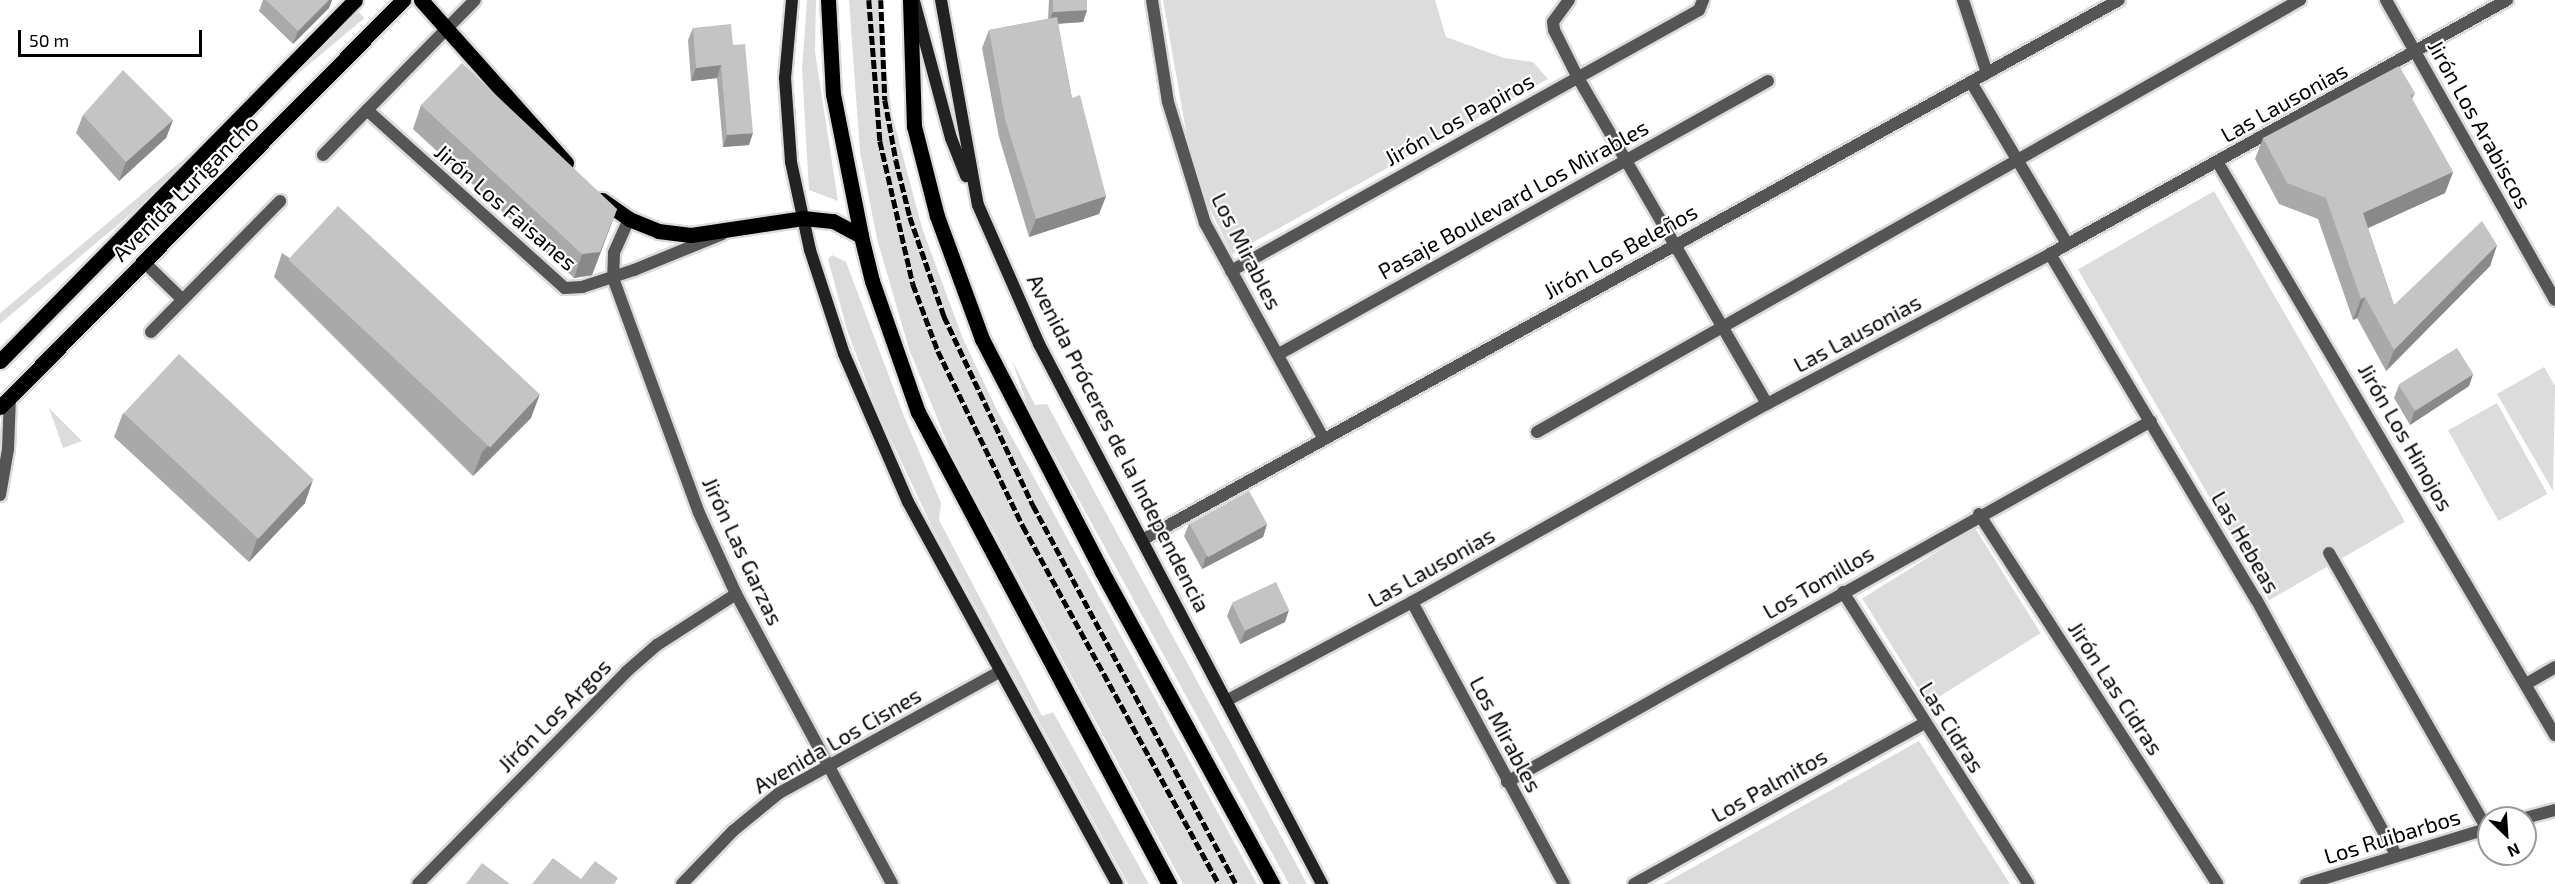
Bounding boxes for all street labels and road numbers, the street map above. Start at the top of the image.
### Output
street label: Jirón Los Arabiscos [2423,35,2537,213]
street label: Las Lausonias [2216,56,2352,148]
street label: Jirón Los Papiros [1380,67,1538,171]
street label: Avenida Lurigancho [107,110,263,266]
street label: Pasaje Boulevard Los Mirables [1373,114,1653,284]
street label: Jirón Los Faisanes [430,138,582,276]
street label: Los Mirables [1206,188,1288,314]
street label: Jirón Los Beleños [1538,198,1702,304]
street label: Avenida Próceres de la Independencia [1022,270,1216,616]
street label: Las Lausonias [1789,288,1925,378]
street label: Jirón Los Hinojos [2353,358,2459,516]
street label: Jirón Las Garzas [697,473,789,629]
street label: Las Hebeas [2206,486,2286,598]
street label: Las Lausonias [1363,521,1499,613]
street label: Los Tomillos [1758,540,1878,624]
street label: Jirón Las Cidras [2063,616,2169,760]
street label: Jirón Los Argos [492,653,616,777]
street label: Los Mirables [1464,671,1548,797]
street label: Las Cidras [1914,677,1990,777]
street label: Avenida Los Cisnes [748,681,926,799]
street label: Los Palmitos [1707,742,1831,828]
street label: Los Ruibarbos [2321,803,2463,869]

